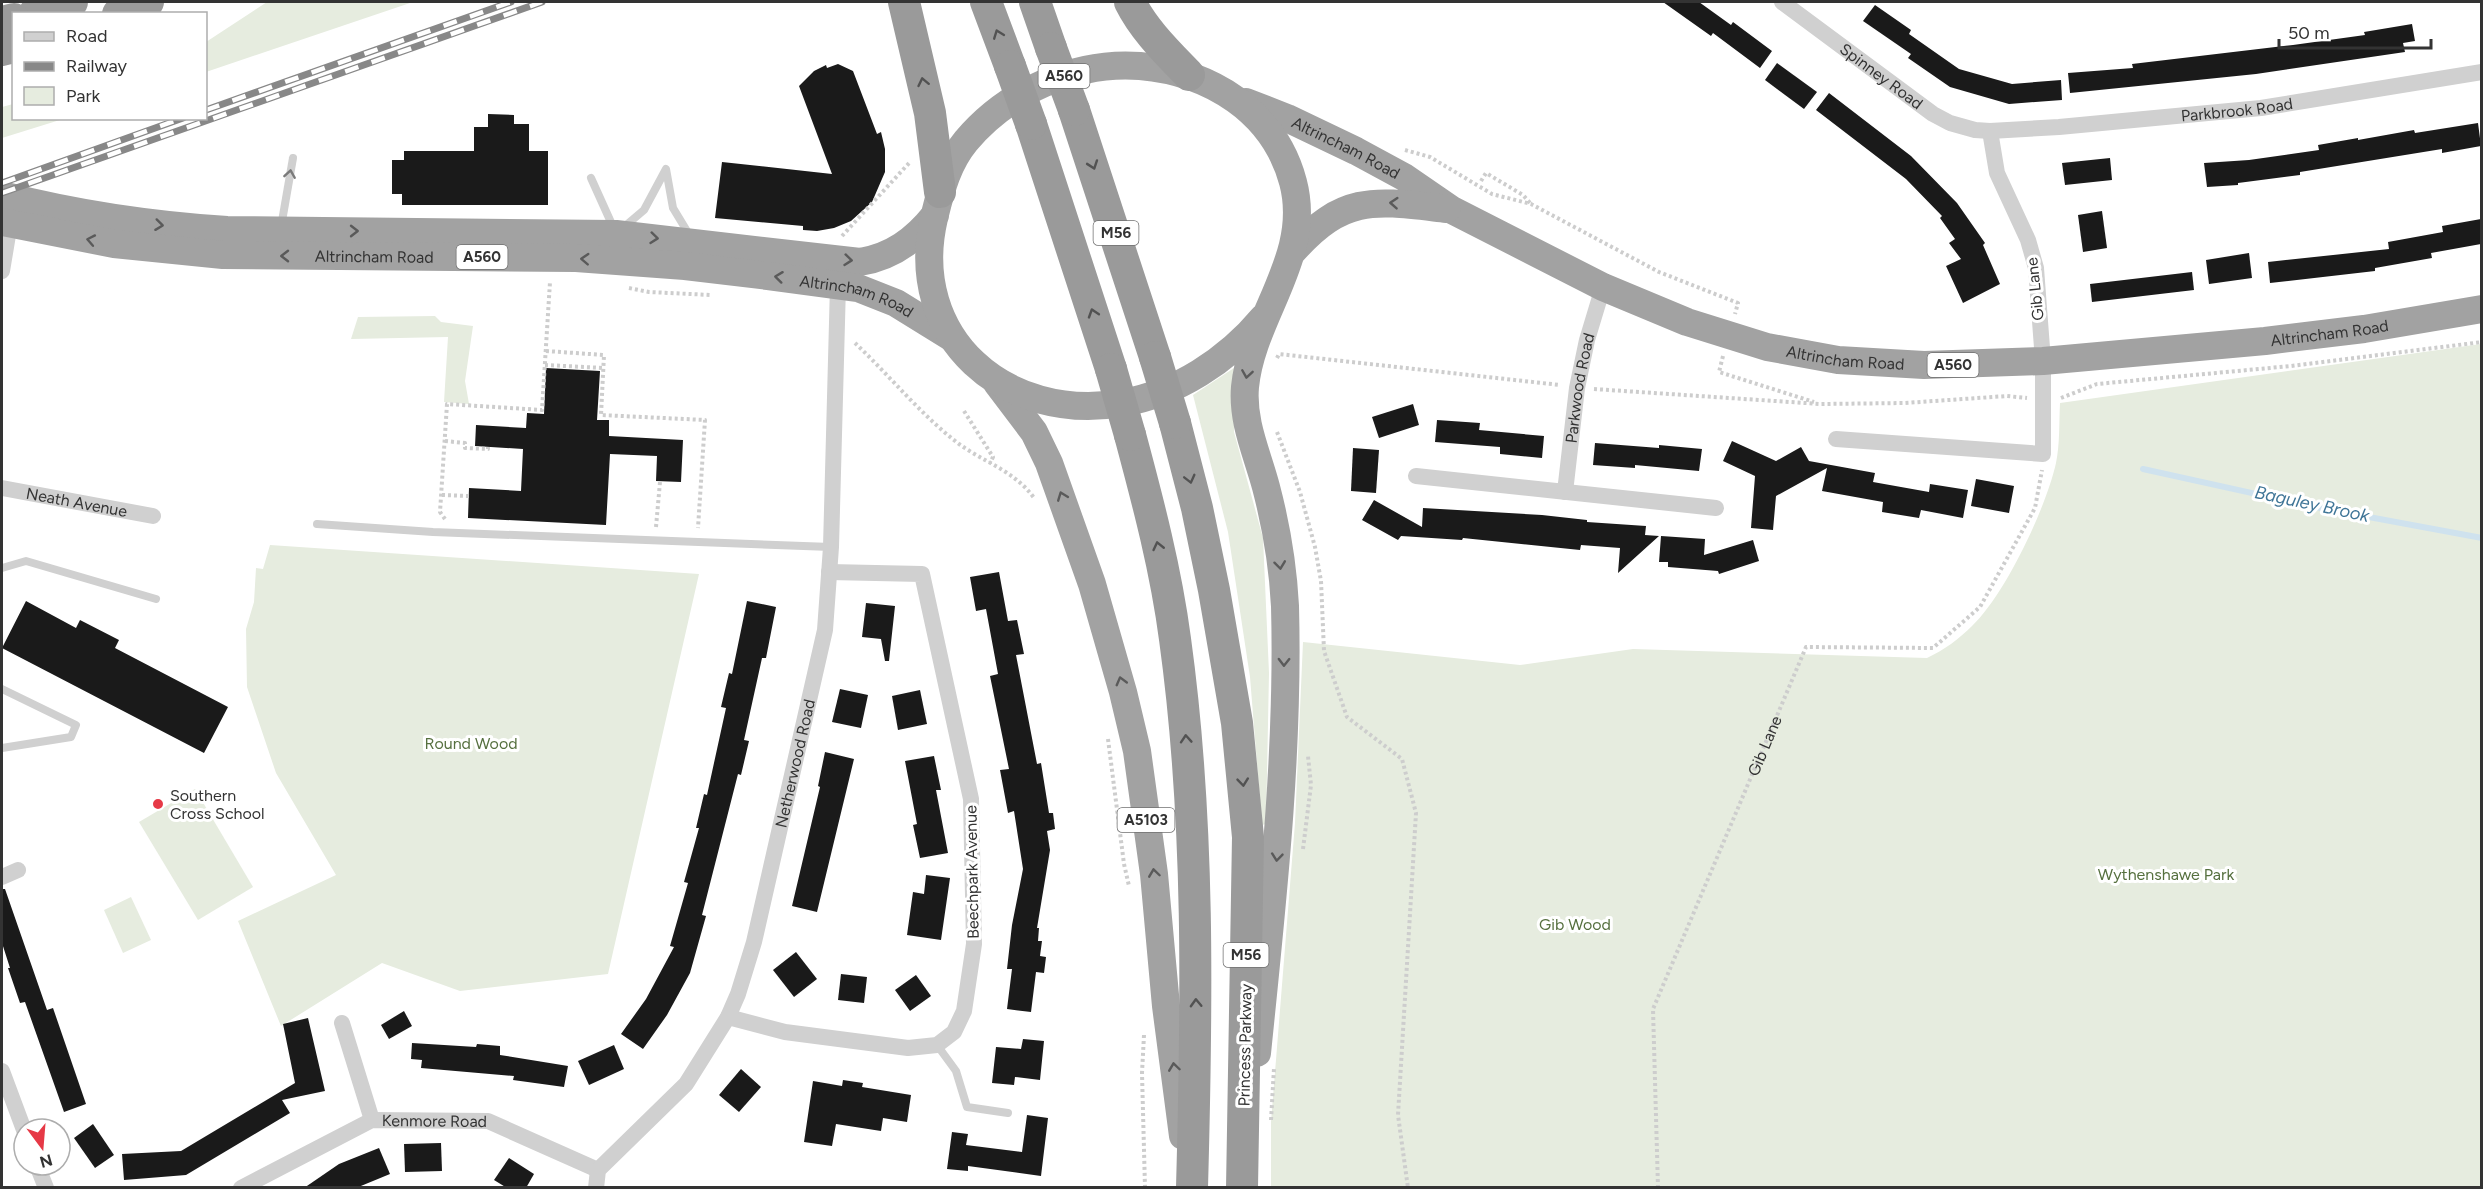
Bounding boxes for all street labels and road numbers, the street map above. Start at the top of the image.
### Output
street label: Spinney Road [1836,39,1927,113]
road number: A560 [1038,64,1090,88]
street label: Parkbrook Road [2180,93,2294,125]
street label: Altrincham Road [1289,112,1403,183]
road number: M56 [1094,221,1138,245]
road number: A560 [456,245,508,269]
street label: Altrincham Road [315,246,434,266]
street label: Gib Lane [2022,256,2048,321]
street label: Altrincham Road [798,271,917,321]
street label: Altrincham Road [2270,316,2390,350]
street label: Parkwood Road [1561,330,1598,444]
street label: Altrincham Road [1785,341,1905,373]
road number: A560 [1928,353,1978,377]
street label: Neath Avenue [25,483,129,521]
street label: Netherwood Road [771,697,819,829]
street label: Gib Lane [1743,712,1786,779]
street label: Beechpark Avenue [961,805,983,939]
road number: A5103 [1118,808,1174,832]
road number: M56 [1224,943,1268,967]
street label: Princess Parkway [1234,983,1256,1107]
street label: Kenmore Road [382,1111,487,1130]

